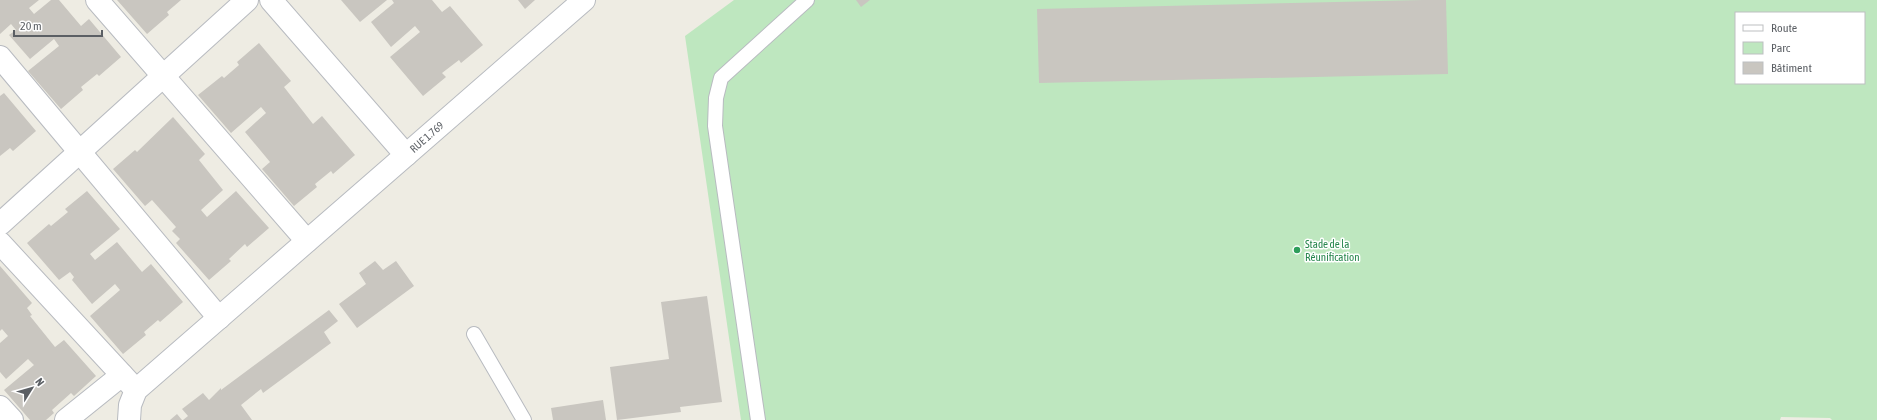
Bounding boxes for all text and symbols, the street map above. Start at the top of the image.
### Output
scale bar [14,12,102,38]
legend [1735,12,1865,84]
text: 20 m [20,19,42,33]
text: Route [1771,21,1797,35]
text: Parc [1771,41,1791,55]
text: Bâtiment [1771,61,1812,75]
street label: RUE 1.769 [407,119,446,155]
place label: Stade de la Réunification [1305,238,1360,263]
marker: Stade de la Réunification [1292,245,1302,255]
north arrow [12,368,52,408]
text: N [33,376,47,388]

